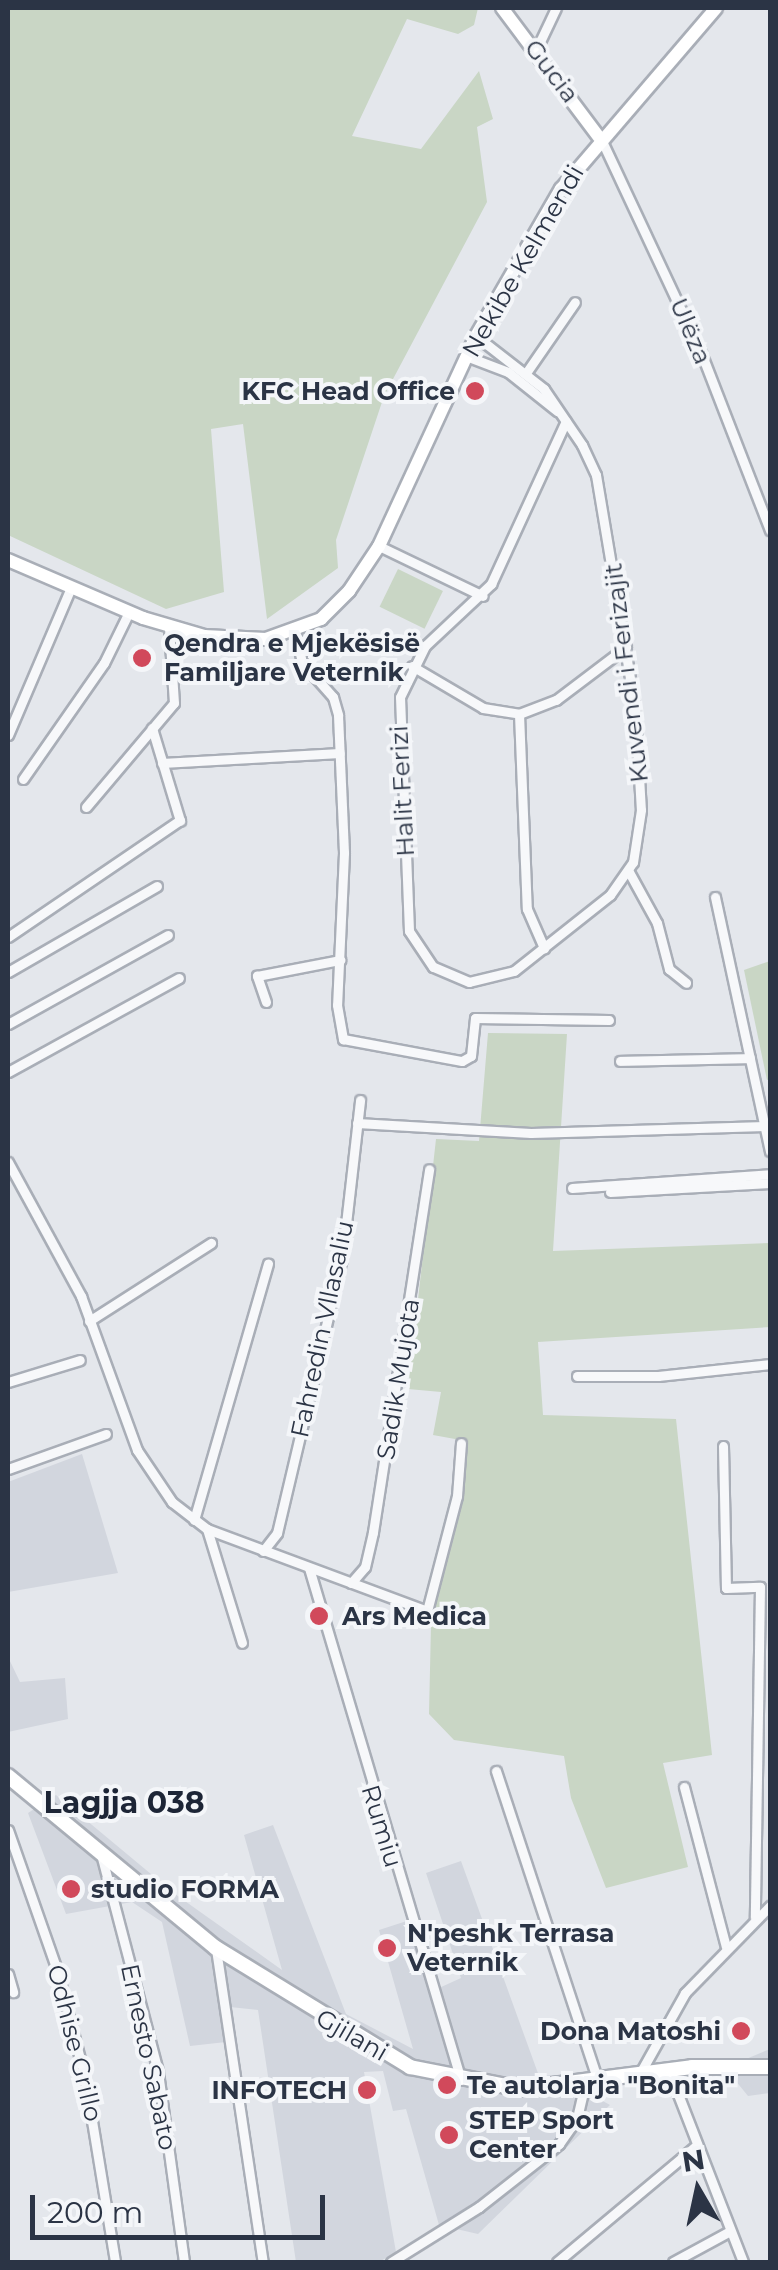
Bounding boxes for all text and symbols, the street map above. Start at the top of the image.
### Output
street label: Gucia [519,33,585,109]
street label: Nekibe Kelmendi [456,160,590,362]
street label: Ulëza [664,293,718,369]
place label: KFC Head Office [242,376,455,406]
marker: KFC Head Office [464,380,486,402]
street label: Kuvendi i Ferizajit [598,562,654,784]
place label: Qendra e Mjekësisë Familjare Veternik [164,629,420,688]
marker: Qendra e Mjekësisë Familjare Veternik [129,645,155,671]
street label: Halit Ferizi [384,725,420,857]
street label: Fahredin Vllasaliu [284,1218,360,1440]
street label: Sadik Mujota [370,1296,426,1462]
place label: Ars Medica [342,1601,487,1631]
marker: Ars Medica [306,1603,332,1629]
street label: Rumiu [355,1781,409,1871]
district label: Lagjja 038 [44,1785,204,1821]
place label: studio FORMA [91,1874,279,1904]
marker: studio FORMA [60,1878,82,1900]
place label: N'peshk Terrasa Veternik [407,1919,614,1978]
marker: N'peshk Terrasa Veternik [376,1937,398,1959]
street label: Ernesto Sabato [115,1961,183,2153]
street label: Odhise Grillo [41,1962,109,2124]
street label: Gjilani [311,2003,393,2067]
place label: Dona Matoshi [540,2016,721,2046]
marker: Dona Matoshi [730,2020,752,2042]
place label: Te autolarja "Bonita" [467,2070,735,2100]
marker: Te autolarja "Bonita" [436,2074,458,2096]
place label: INFOTECH [211,2075,347,2105]
marker: INFOTECH [356,2079,378,2101]
place label: STEP Sport Center [469,2106,614,2165]
marker: STEP Sport Center [438,2124,460,2146]
north arrow [648,2140,748,2240]
text: N [679,2142,707,2179]
scale bar [35,2175,330,2237]
text: 200 m [47,2194,143,2231]

